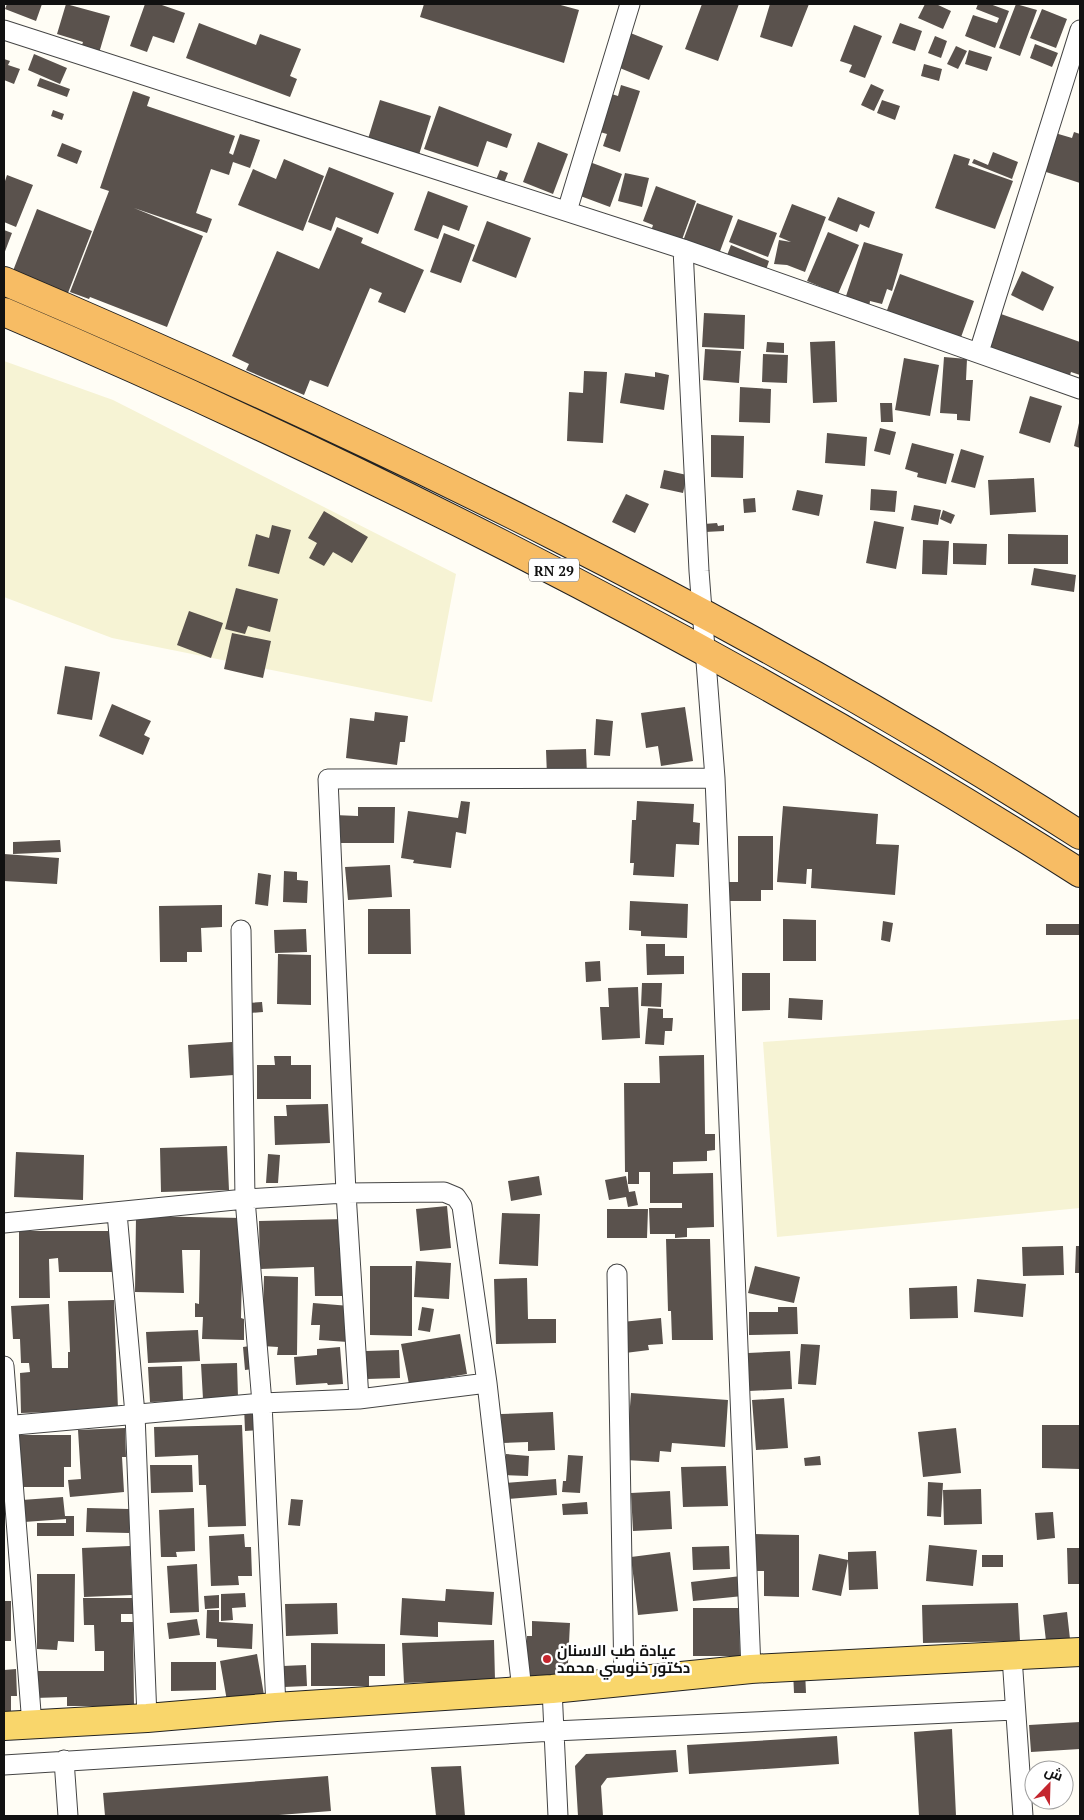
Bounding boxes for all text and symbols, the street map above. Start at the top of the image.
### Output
road number: RN 29 [529,558,579,582]
place label: عيادة طب الاسنان دكتور خنوسي محمد [557,1640,690,1680]
marker: عيادة طب الاسنان دكتور خنوسي محمد [541,1653,553,1665]
north arrow [1024,1760,1074,1810]
text: ش [1042,1760,1066,1785]

